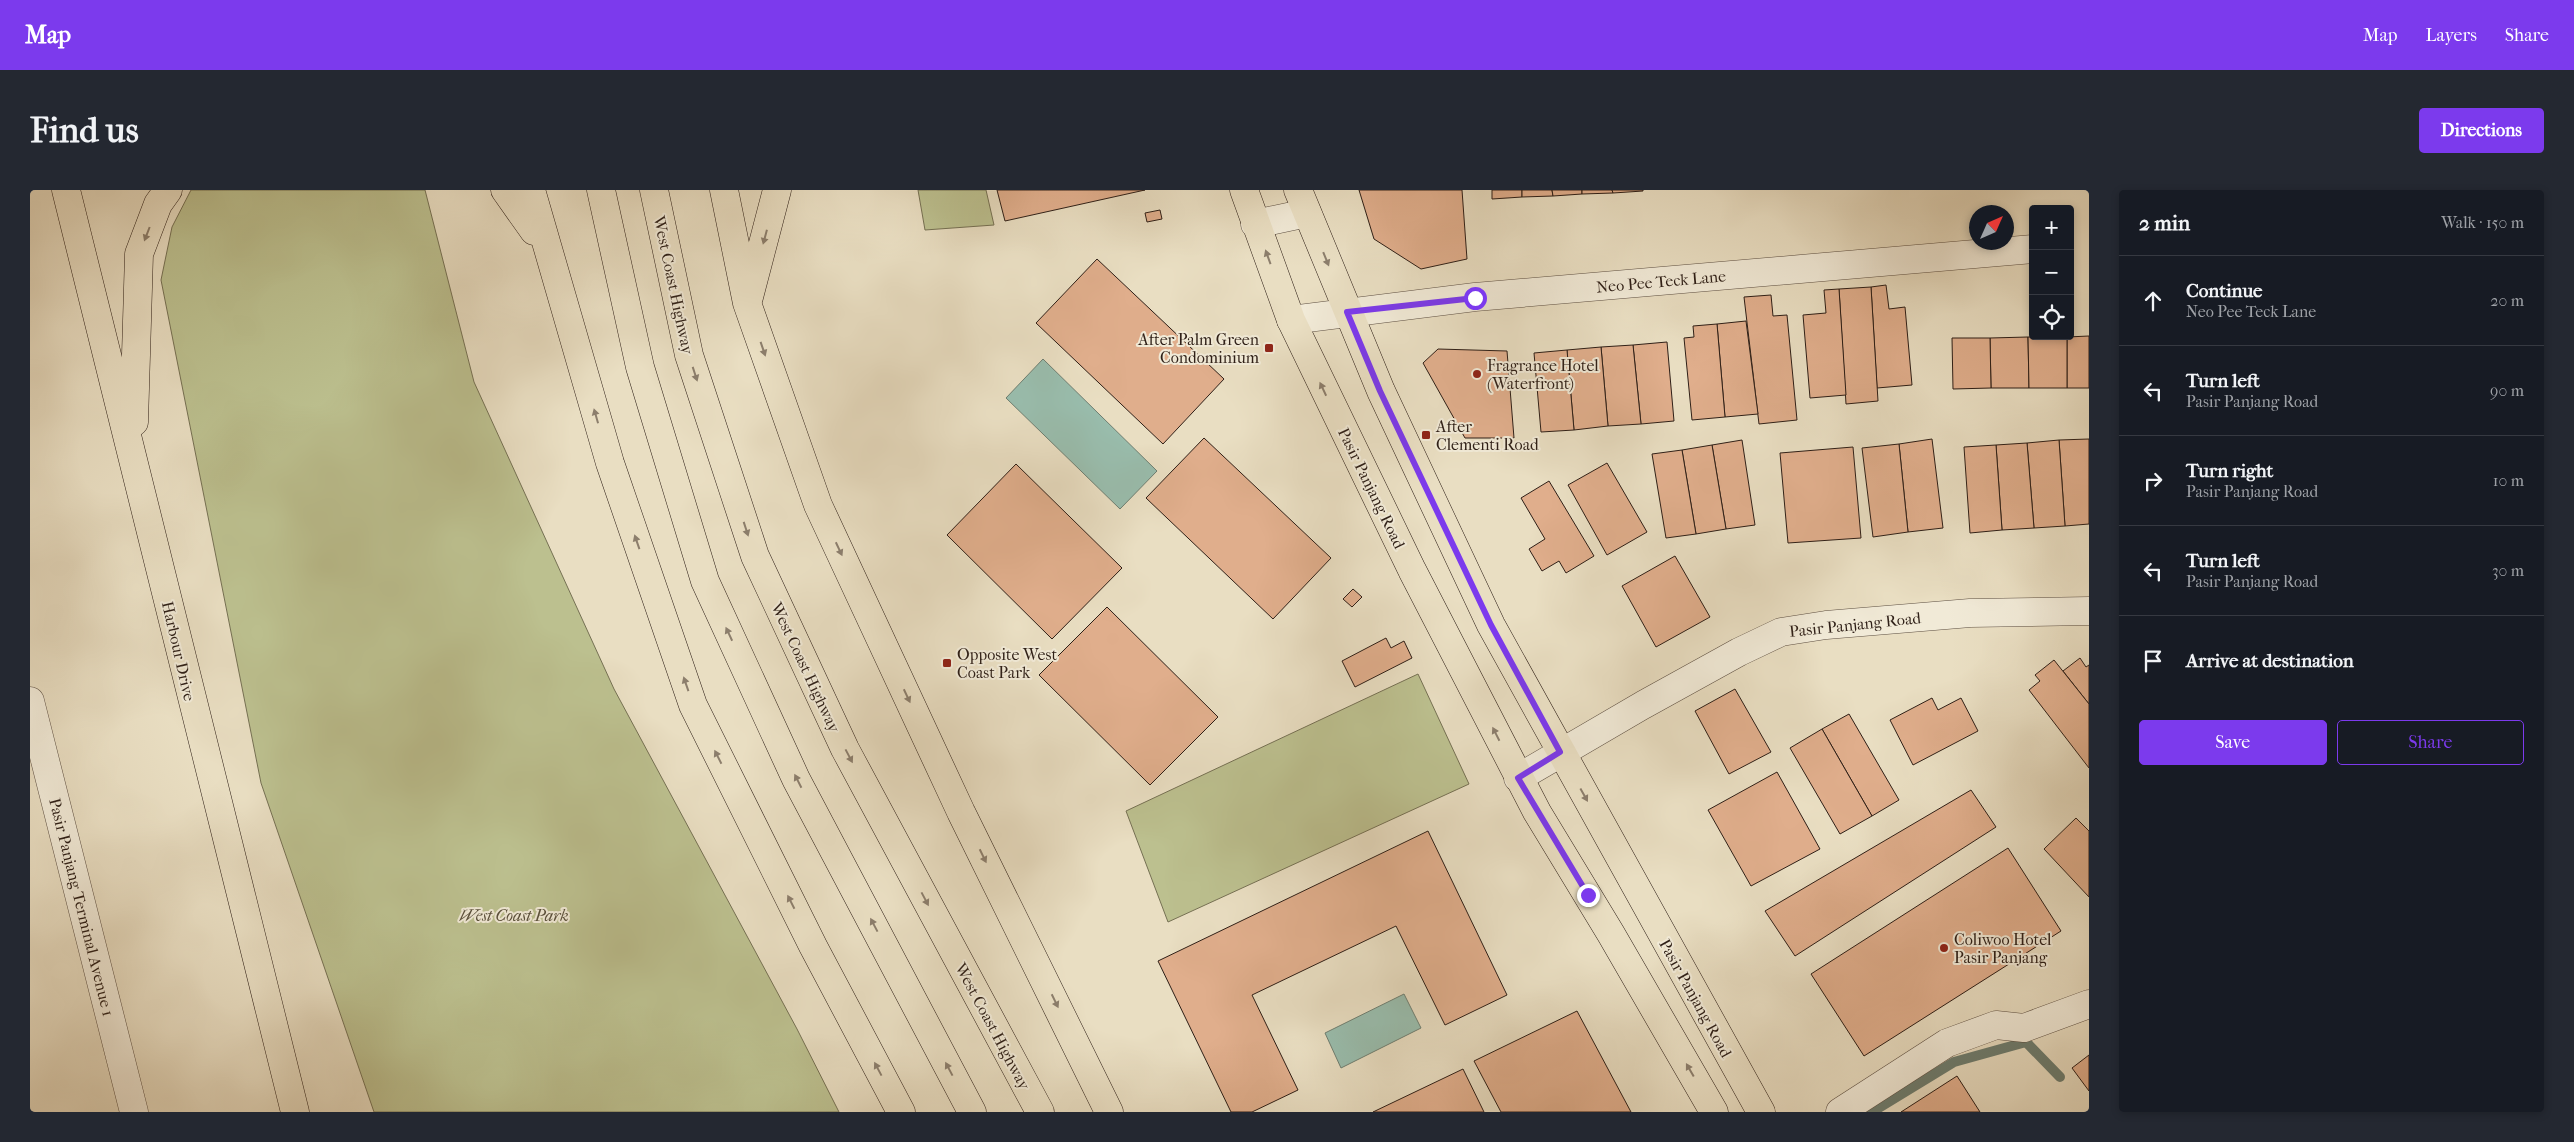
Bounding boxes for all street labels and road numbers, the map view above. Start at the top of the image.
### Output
street label: West Coast Highway [649,213,698,356]
street label: Neo Pee Teck Lane [1595,266,1727,297]
street label: Pasir Panjang Road [1334,425,1409,552]
street label: West Coast Highway [767,598,844,735]
street label: Harbour Drive [158,599,199,703]
street label: Pasir Panjang Road [1788,608,1922,641]
street label: Pasir Panjang Terminal Avenue 1 [45,796,118,1018]
street label: Pasir Panjang Road [1655,936,1736,1061]
street label: West Coast Highway [951,959,1034,1093]

